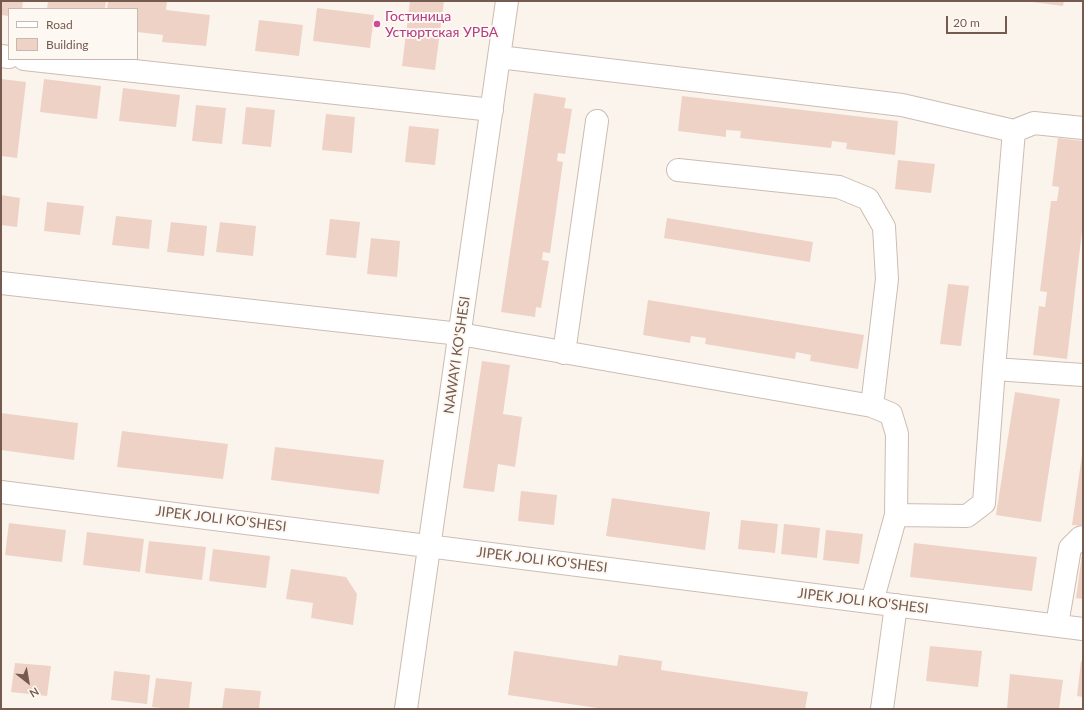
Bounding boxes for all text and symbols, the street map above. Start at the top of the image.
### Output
legend [8,8,138,60]
place label: Гостиница Устюртская УРБА [385,8,498,40]
scale bar [948,8,1009,34]
text: 20 m [953,15,980,30]
text: Road [46,17,73,32]
marker: Гостиница Устюртская УРБА [372,19,382,29]
text: Building [46,37,89,52]
street label: NAWAYI KO'SHESI [440,295,474,415]
street label: JIPEK JOLI KO'SHESI [155,503,287,535]
street label: JIPEK JOLI KO'SHESI [476,544,608,576]
street label: JIPEK JOLI KO'SHESI [797,585,929,617]
north arrow [8,662,48,702]
text: N [27,685,41,700]

